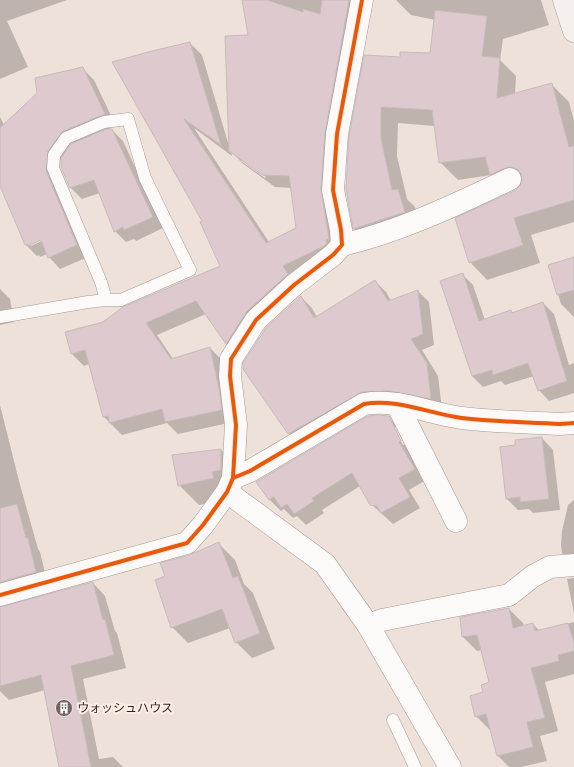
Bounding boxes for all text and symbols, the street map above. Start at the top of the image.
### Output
building icon: ウォッシュハウス [54,698,74,718]
place label: ウォッシュハウス [77,700,173,715]

